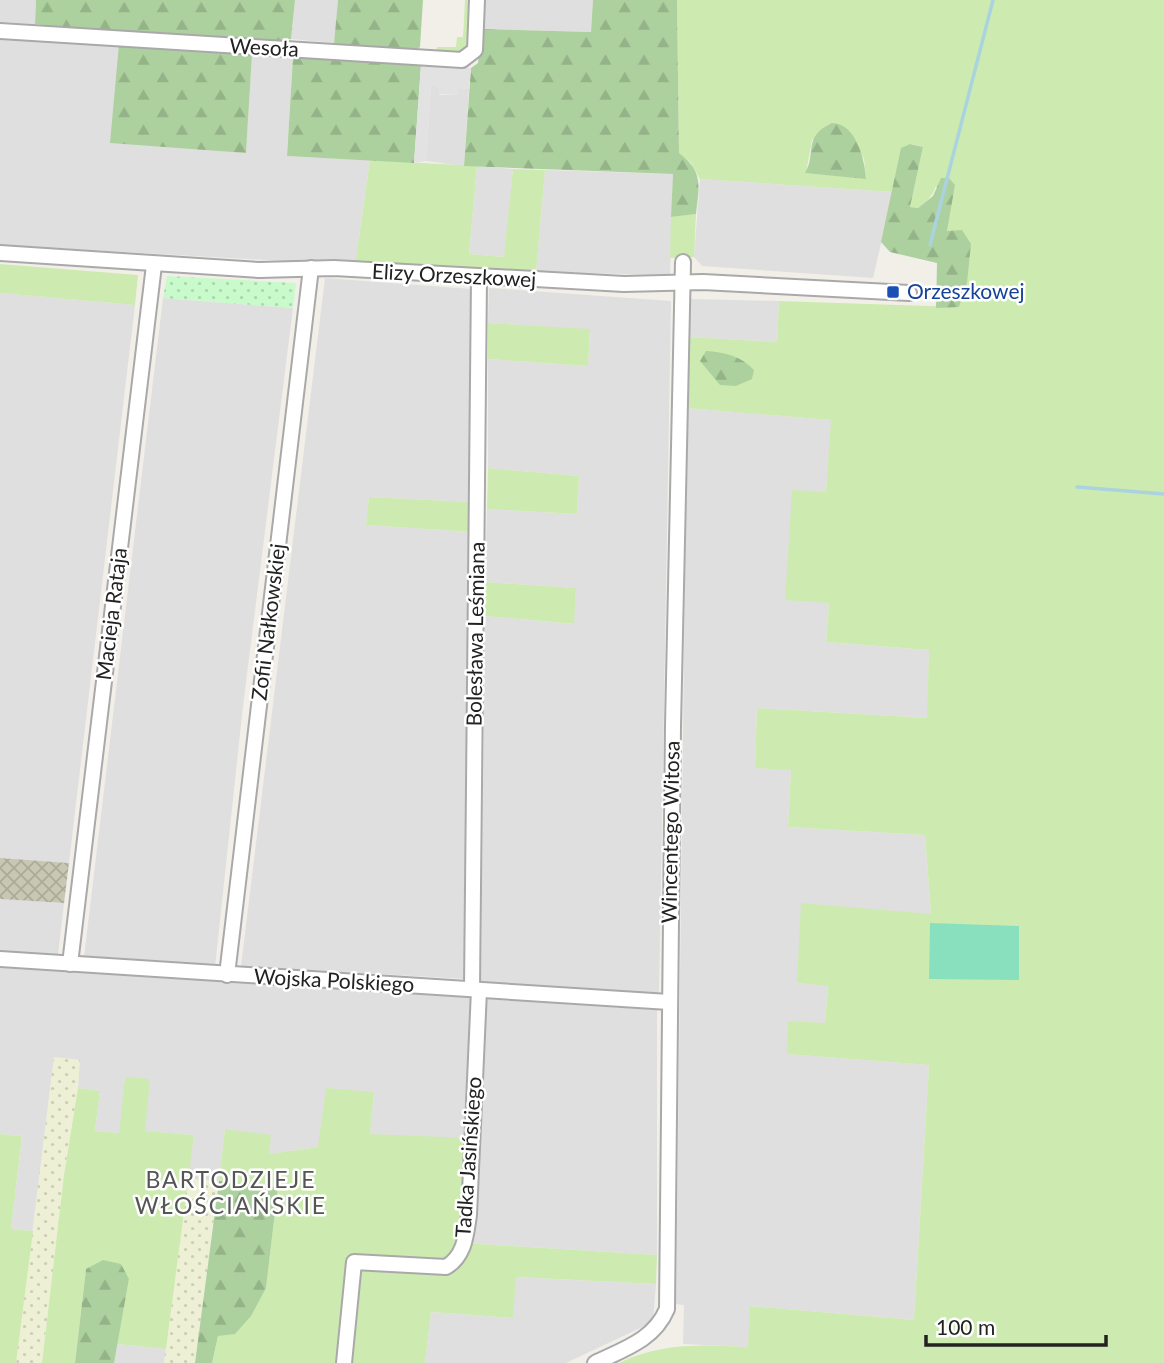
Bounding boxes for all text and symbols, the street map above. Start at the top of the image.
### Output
street label: Wesoła [229,32,299,61]
street label: Elizy Orzeszkowej [371,258,537,291]
place label: Orzeszkowej [907,278,1025,303]
marker: Orzeszkowej [885,284,901,300]
street label: Bolesława Leśmiana [460,541,489,726]
street label: Zofii Nałkowskiej [245,542,290,702]
street label: Macieja Rataja [90,546,131,682]
street label: Wincentego Witosa [655,740,684,924]
street label: Wojska Polskiego [253,963,415,996]
street label: Tadka Jasińskiego [449,1075,486,1238]
district label: BARTODZIEJE WŁOŚCIAŃSKIE [135,1165,327,1219]
scale bar [926,1304,1106,1348]
text: 100 m [936,1314,995,1339]

